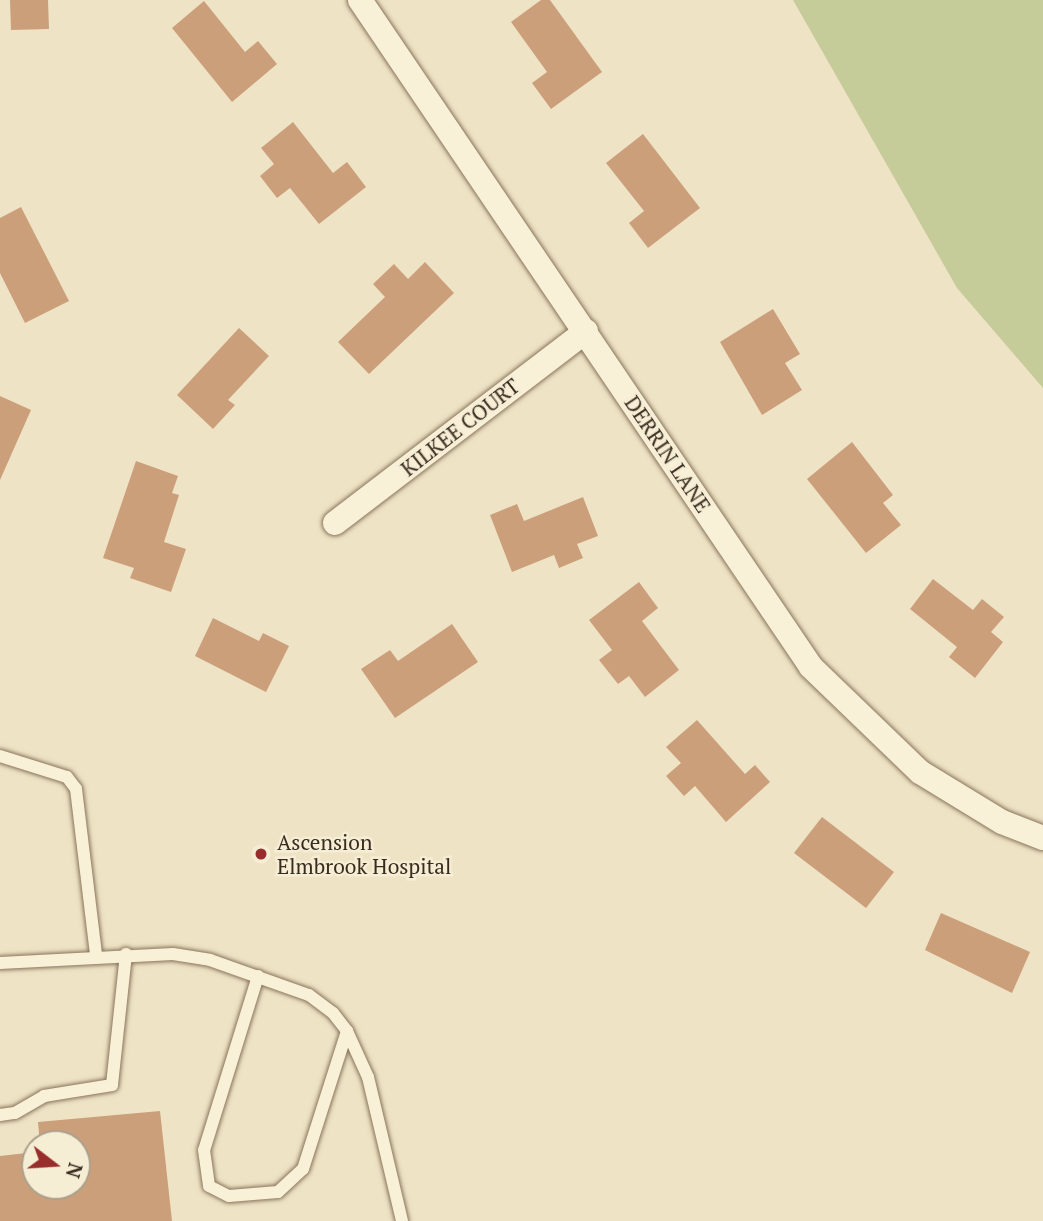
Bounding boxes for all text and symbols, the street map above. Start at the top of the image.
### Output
street label: KILKEE COURT [396,373,524,481]
street label: DERRIN LANE [620,391,716,517]
place label: Ascension Elmbrook Hospital [277,829,451,879]
marker: Ascension Elmbrook Hospital [251,844,271,864]
north arrow [21,1130,91,1200]
text: N [61,1160,89,1181]

